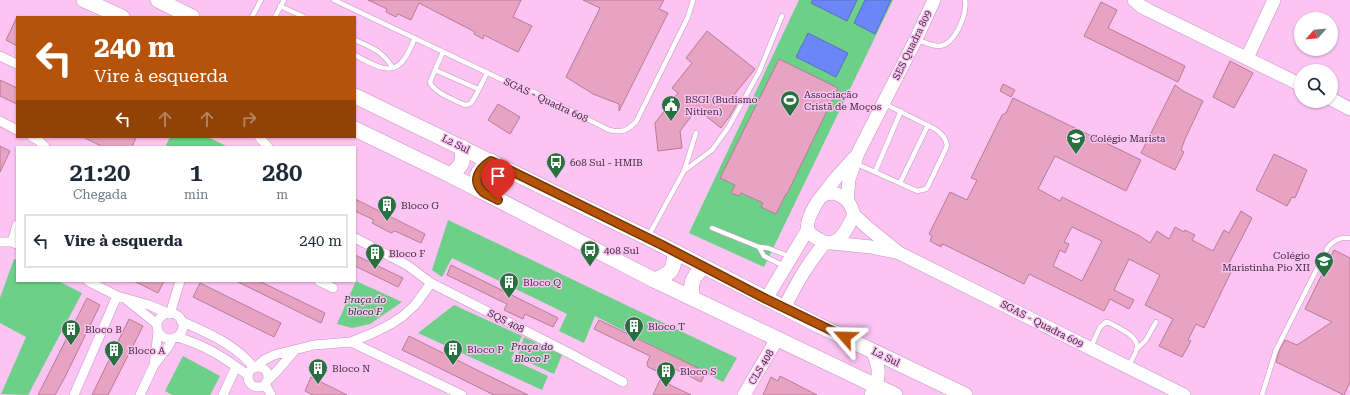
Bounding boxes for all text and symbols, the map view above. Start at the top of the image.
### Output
street label: SES Quadra 809 [890,8,934,82]
north arrow [1294,12,1338,56]
map controls [1294,12,1338,108]
text: 240 m [94,31,175,64]
icon: left [28,32,80,84]
button: search [1294,64,1338,108]
text: Vire à esquerda [94,65,228,86]
street label: SGAS - Quadra 608 [502,76,590,124]
sports icon: Associação Cristã de Moços [779,89,801,117]
place label: Associação Cristã de Moços [804,89,882,112]
public building icon: BSGI (Budismo Nitiren) [660,94,682,122]
place label: BSGI (Budismo Nitiren) [685,94,758,117]
icon: left [112,108,134,130]
icon: ahead [154,108,176,130]
icon: ahead [196,108,218,130]
icon: right [238,108,260,130]
school or university icon: Colégio Marista [1065,127,1087,155]
street label: L2 Sul [440,133,472,155]
place label: Colégio Marista [1090,133,1166,144]
bus stop icon: 608 Sul - HMIB [545,151,567,179]
place label: 608 Sul - HMIB [570,157,643,168]
text: 21:20 [70,159,130,187]
text: 1 [190,159,203,187]
text: 280 [262,159,302,187]
pin [481,159,515,200]
icon: arrive [487,165,509,187]
text: Chegada [73,187,127,202]
text: min [184,187,208,202]
text: m [276,187,288,202]
building icon: Bloco G [376,194,398,222]
place label: Bloco G [401,200,439,211]
icon: left [30,230,52,252]
text: Vire à esquerda [64,232,183,250]
text: 240 m [299,232,342,250]
bus stop icon: 408 Sul [579,239,601,267]
building icon: Bloco F [364,242,386,270]
place label: 408 Sul [604,245,639,256]
place label: Bloco F [389,248,425,259]
place label: Colégio Maristinha Pio XII [1222,250,1310,273]
school or university icon: Colégio Maristinha Pio XII [1313,250,1335,278]
building icon: Bloco Q [498,271,520,299]
place label: Bloco Q [523,277,561,288]
park label: Praça do bloco F [343,294,386,317]
street label: SGAS - Quadra 609 [999,298,1086,350]
street label: SQS 408 [486,307,526,335]
building icon: Bloco T [623,315,645,343]
position arrow [824,316,866,358]
building icon: Bloco B [60,318,82,346]
place label: Bloco T [648,321,685,332]
place label: Bloco B [85,324,122,335]
building icon: Bloco P [442,338,464,366]
building icon: Bloco A [103,339,125,367]
park label: Praça do Bloco P [510,341,553,364]
place label: Bloco P [467,344,504,355]
place label: Bloco A [128,345,165,356]
street label: L2 Sul [870,346,902,368]
street label: CLS 408 [746,347,776,387]
building icon: Bloco N [307,357,329,385]
building icon: Bloco S [655,360,677,388]
place label: Bloco N [332,363,370,374]
place label: Bloco S [680,366,716,377]

